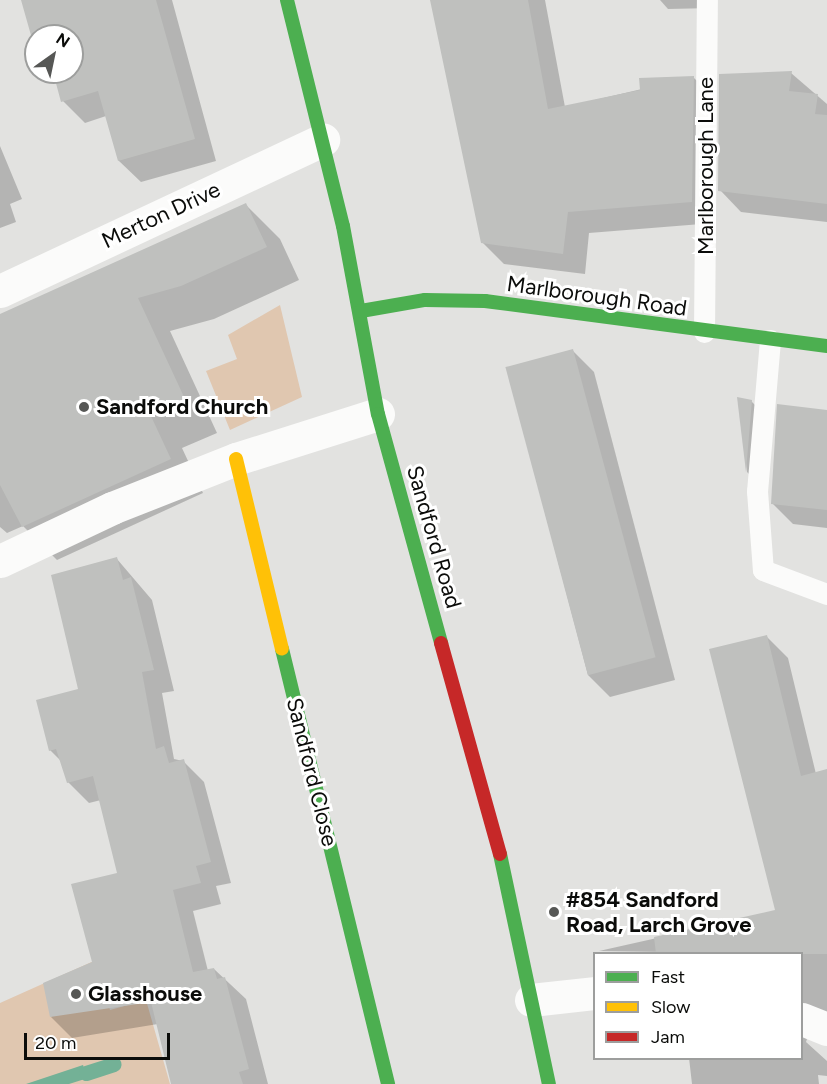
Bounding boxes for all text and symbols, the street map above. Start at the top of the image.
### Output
north arrow [24,24,84,84]
text: N [53,29,73,51]
street label: Marlborough Lane [693,77,719,255]
street label: Merton Drive [98,176,224,254]
street label: Marlborough Road [505,270,689,322]
place label: Sandford Church [96,394,268,420]
marker: Sandford Church [77,400,91,414]
street label: Sandford Road [401,463,467,611]
street label: Sandford Close [281,695,343,849]
place label: #854 Sandford Road, Larch Grove [566,886,751,938]
marker: #854 Sandford Road, Larch Grove [547,905,561,919]
legend [593,952,803,1060]
text: Fast [651,966,685,988]
place label: Glasshouse [88,981,202,1007]
marker: Glasshouse [69,987,83,1001]
text: Slow [651,996,690,1018]
scale bar [27,1021,172,1059]
text: Jam [651,1026,685,1048]
text: 20 m [35,1032,76,1054]

